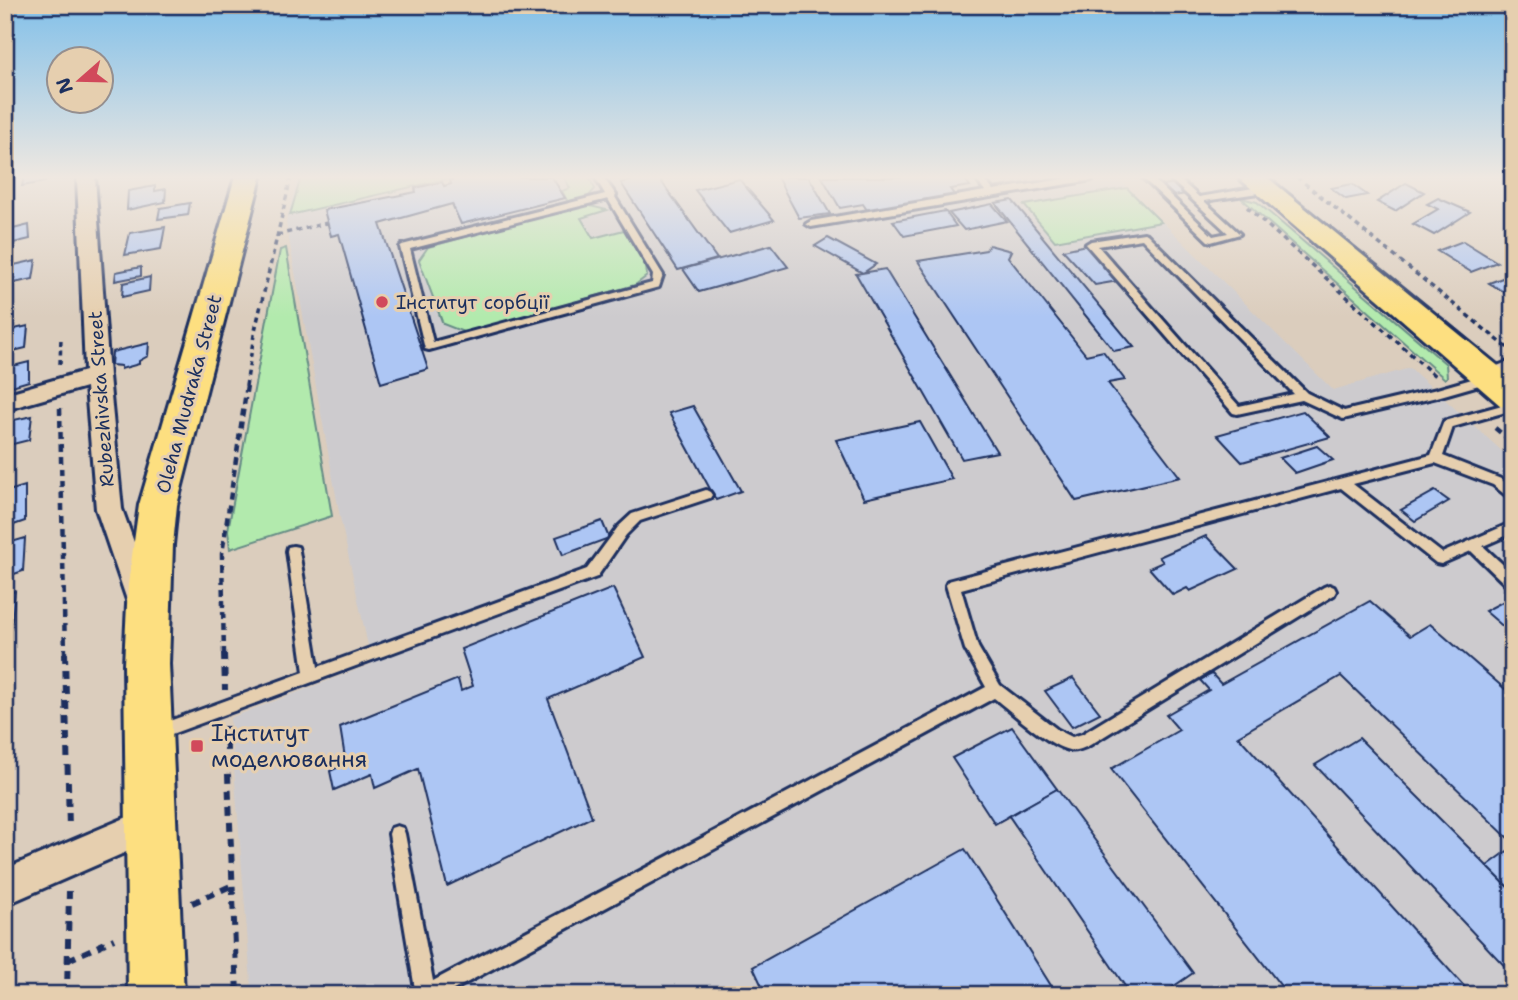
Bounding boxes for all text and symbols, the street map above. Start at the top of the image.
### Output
north arrow [46,46,116,116]
text: N [50,74,79,97]
place label: Інститут сорбції [396,290,550,315]
street label: Oleha Mudraka Street [150,292,228,496]
marker: Інститут сорбції [374,294,390,310]
street label: Rubezhivska Street [82,310,120,488]
place label: Інститут моделювання [211,718,368,774]
marker: Інститут моделювання [189,738,205,754]

